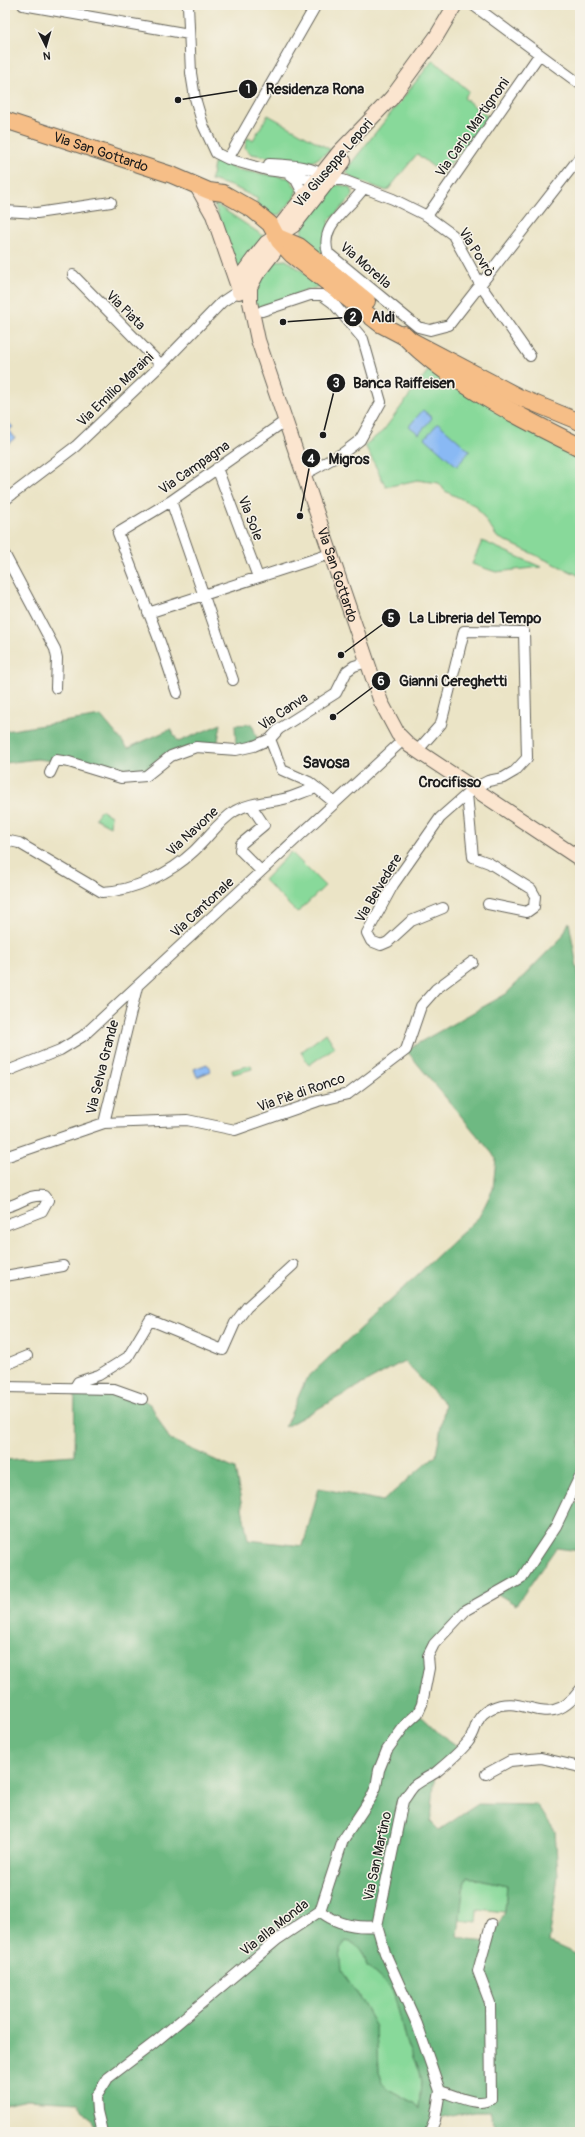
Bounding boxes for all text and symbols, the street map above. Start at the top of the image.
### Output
north arrow [26,26,66,66]
text: N [42,49,51,62]
street label: Via Carlo Martignoni [432,74,513,180]
callout: Residenza Rona [238,75,373,102]
text: Residenza Rona [266,80,364,99]
text: 1 [246,82,250,97]
street label: Via Giuseppe Lepori [290,115,377,211]
street label: Via San Gottardo [51,128,151,176]
street label: Via Povrò [455,225,498,280]
street label: Via Morella [336,238,395,292]
street label: Via Piata [102,287,149,334]
callout: Aldi [343,303,403,330]
text: Aldi [371,308,395,327]
text: 2 [350,310,357,325]
street label: Via Emilio Maraini [74,348,158,430]
callout: Banca Raiffeisen [326,369,463,396]
text: Banca Raiffeisen [353,374,455,393]
text: 3 [333,376,340,391]
street label: Via Campagna [156,437,233,498]
callout: Migros [301,445,378,472]
text: Migros [329,450,370,469]
text: 4 [307,452,315,467]
street label: Via Sole [234,494,267,543]
street label: Via San Gottardo [313,525,361,625]
callout: La Libreria del Tempo [381,604,549,631]
text: La Libreria del Tempo [409,609,541,628]
text: 5 [388,611,395,626]
callout: Gianni Cereghetti [371,668,515,695]
text: Gianni Cereghetti [399,672,507,691]
text: 6 [378,674,385,689]
street label: Via Canva [255,689,311,734]
district label: Savosa [302,753,350,773]
district label: Crocifisso [419,773,481,792]
street label: Via Navone [163,803,222,860]
street label: Via Belvedere [351,851,406,926]
street label: Via Cantonale [167,874,238,941]
street label: Via Selva Grande [83,1018,122,1116]
street label: Via Piè di Ronco [255,1069,348,1115]
street label: Via San Martino [360,1809,395,1902]
street label: Via alla Monda [237,1895,312,1959]

